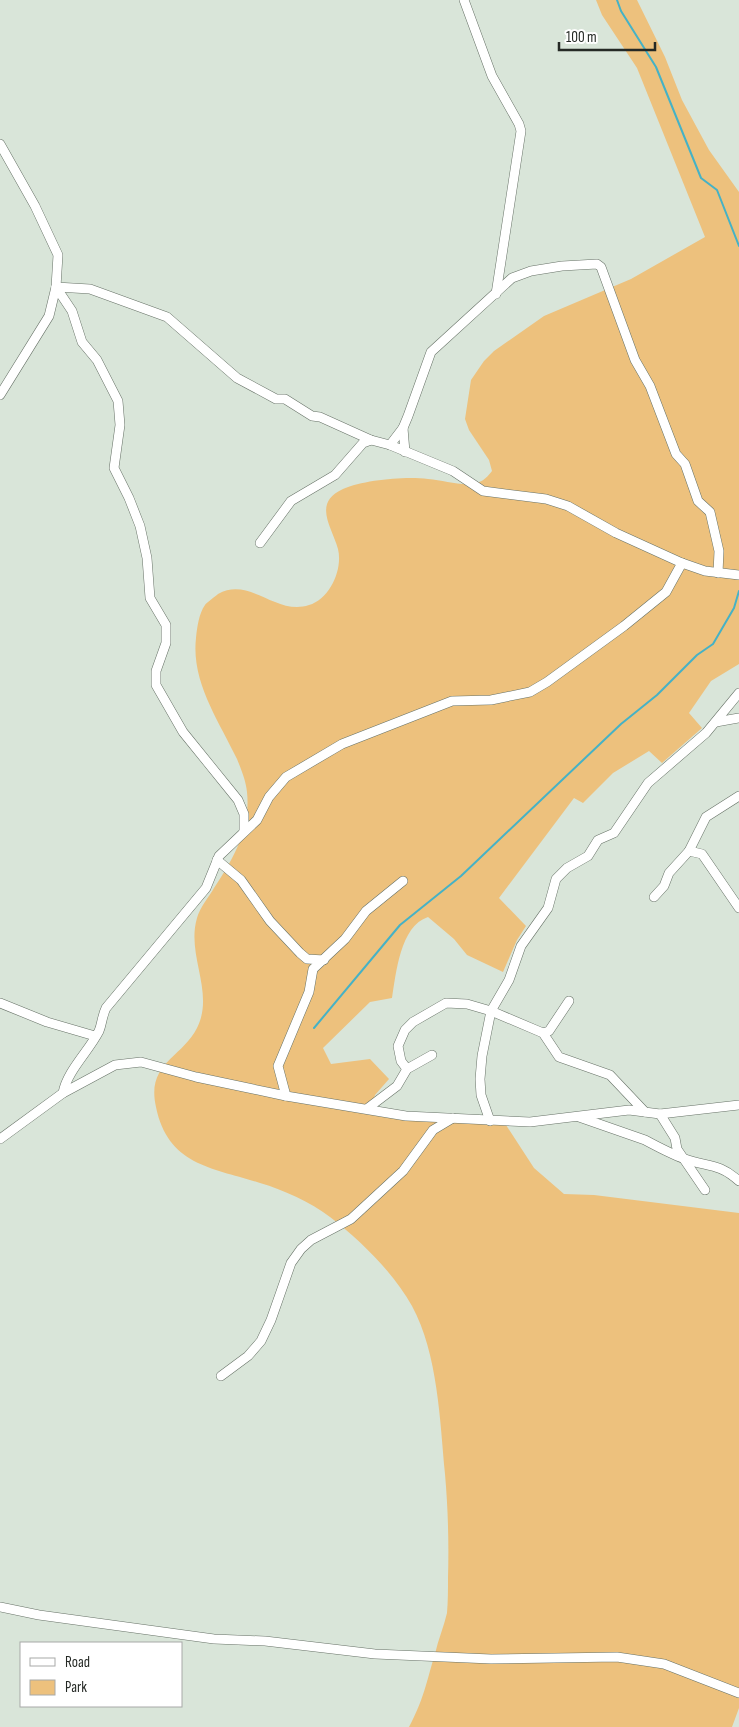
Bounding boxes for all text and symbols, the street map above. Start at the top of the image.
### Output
scale bar [559,20,655,52]
text: 100 m [566,28,597,47]
legend [20,1642,182,1707]
text: Road [65,1653,90,1672]
text: Park [65,1678,87,1697]

